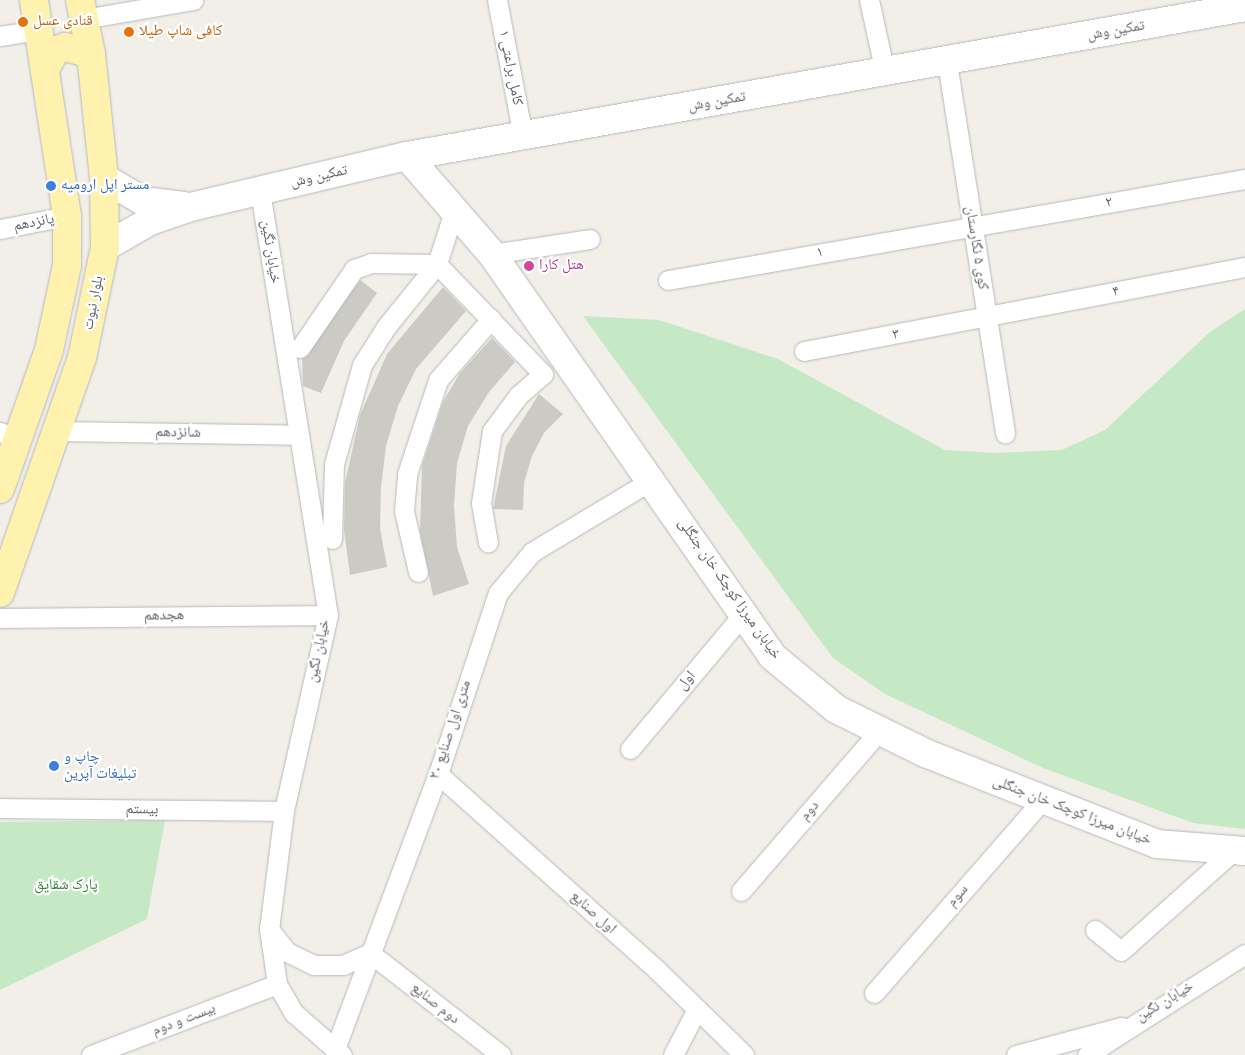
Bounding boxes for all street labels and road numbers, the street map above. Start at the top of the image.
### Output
street label: تمکین وش [1086,17,1146,45]
street label: کامل براعتی ۱ [494,29,526,107]
street label: تمکین وش [687,88,747,116]
street label: تمکین وش [289,162,349,192]
street label: ۲ [1104,194,1114,212]
street label: کوی ۵ نگارستان [960,205,992,291]
street label: پانزدهم [12,210,56,236]
street label: خیابان نگین [256,219,284,285]
street label: ۱ [815,244,825,262]
street label: بلوار نبوت [80,274,108,332]
street label: ۴ [1111,283,1121,301]
street label: ۳ [891,326,901,344]
street label: شانزدهم [155,424,201,442]
street label: خیابان میرزا کوچک خان جنگلی [673,515,785,663]
street label: هجدهم [144,607,184,625]
street label: خیابان نگین [304,618,334,684]
street label: اول [674,668,700,694]
street label: ۲۰ متری اول صنایع [426,678,476,782]
street label: خیابان میرزا کوچک خان جنگلی [990,772,1154,850]
street label: دوم [796,797,824,825]
street label: بیستم [125,801,159,819]
street label: سوم [943,881,973,911]
street label: اول صنایع [566,888,620,938]
street label: خیابان نگین [1133,978,1197,1026]
street label: دوم صنایع [407,980,463,1028]
street label: بیست و دوم [150,1000,218,1040]

